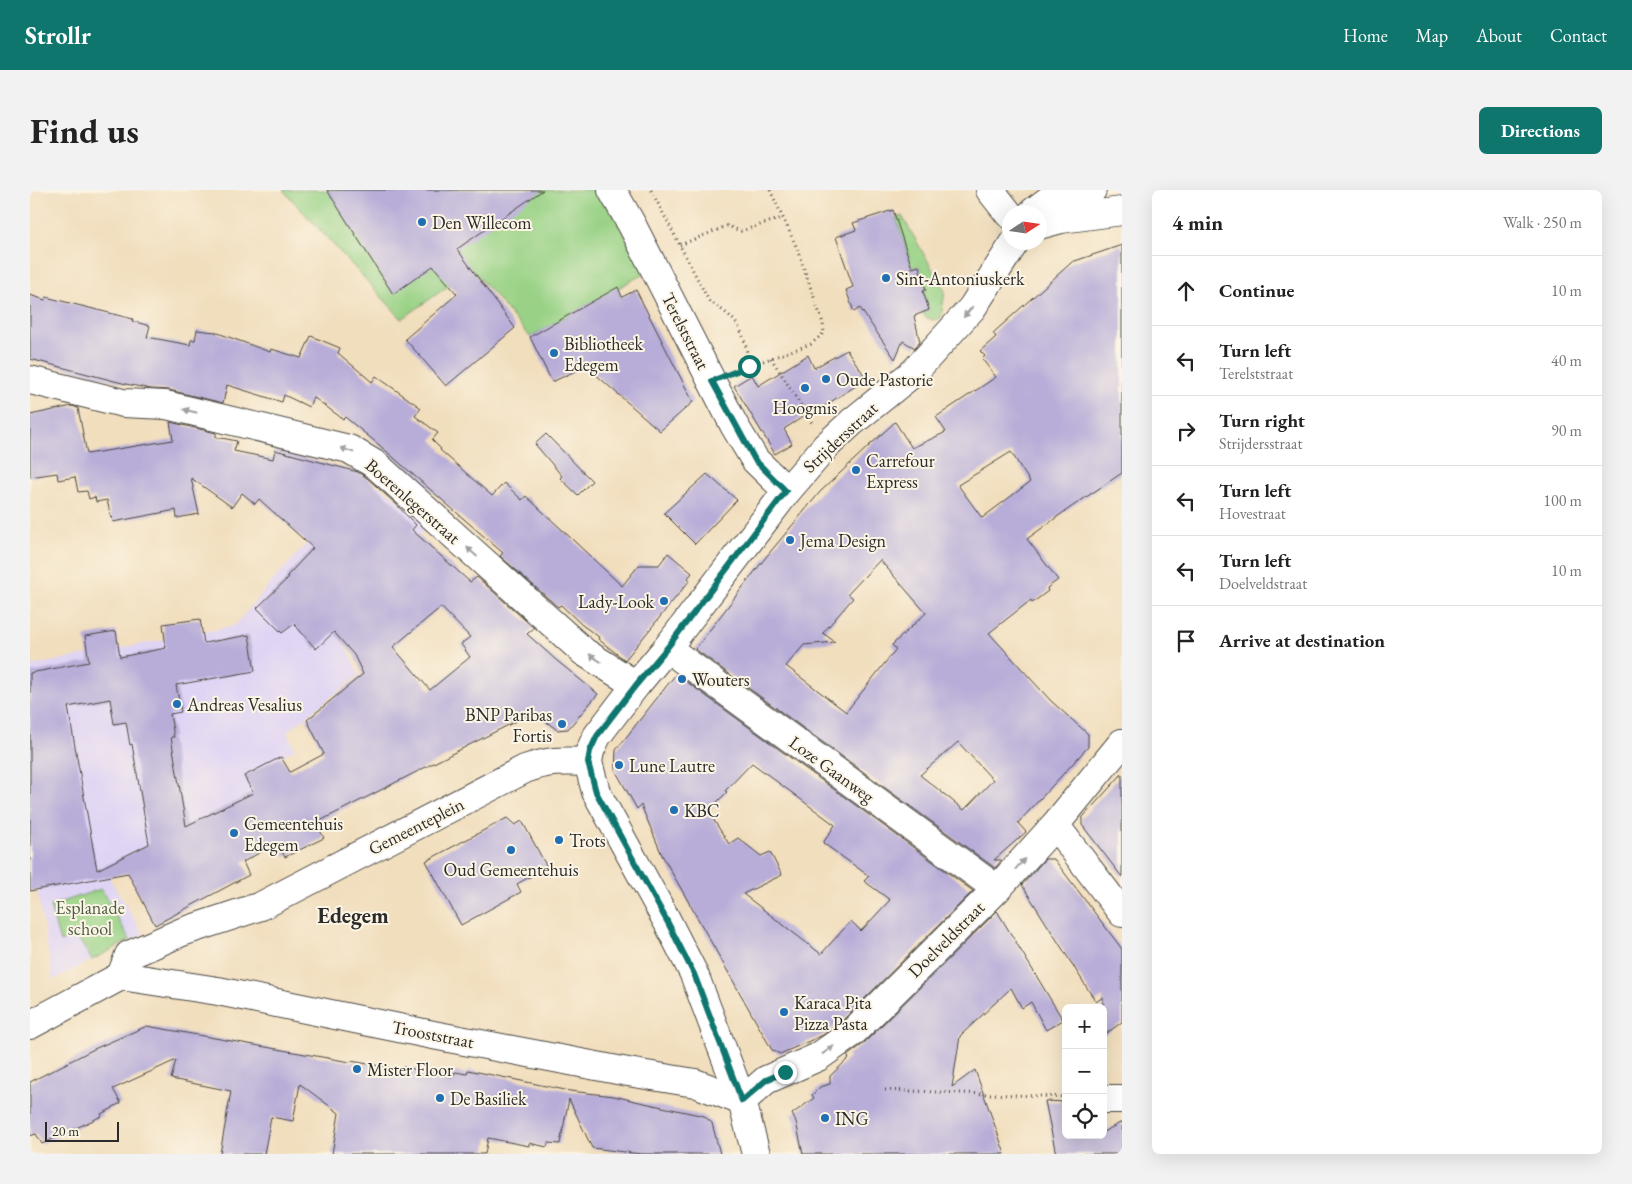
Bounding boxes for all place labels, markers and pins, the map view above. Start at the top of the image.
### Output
place label: Den Willecom [432,211,532,234]
marker: Den Willecom [416,216,428,228]
place label: Sint-Antoniuskerk [896,267,1025,290]
marker: Sint-Antoniuskerk [880,272,892,284]
place label: Bibliotheek Edegem [564,332,643,376]
marker: Bibliotheek Edegem [548,347,560,359]
place label: Oude Pastorie [836,368,933,391]
marker: Oude Pastorie [820,373,832,385]
marker: Hoogmis [799,382,811,394]
place label: Hoogmis [773,396,837,419]
place label: Carrefour Express [866,449,935,493]
marker: Carrefour Express [850,464,862,476]
place label: Jema Design [798,529,887,552]
marker: Jema Design [784,534,796,546]
place label: Lady-Look [578,590,655,613]
marker: Lady-Look [658,595,670,607]
place label: Wouters [692,668,750,691]
marker: Wouters [676,673,688,685]
place label: Andreas Vesalius [186,693,302,716]
marker: Andreas Vesalius [171,698,183,710]
place label: BNP Paribas Fortis [465,703,552,747]
marker: BNP Paribas Fortis [556,718,568,730]
place label: Lune Lautre [629,754,715,777]
marker: Lune Lautre [613,759,625,771]
place label: KBC [684,799,720,822]
marker: KBC [668,804,680,816]
place label: Gemeentehuis Edegem [244,812,343,856]
marker: Gemeentehuis Edegem [228,827,240,839]
place label: Trots [569,829,606,852]
marker: Trots [553,834,565,846]
marker: Oud Gemeentehuis [505,844,517,856]
place label: Oud Gemeentehuis [443,858,579,881]
place label: Karaca Pita Pizza Pasta [794,991,872,1035]
marker: Karaca Pita Pizza Pasta [778,1006,790,1018]
place label: Mister Floor [367,1058,453,1081]
marker: Mister Floor [351,1063,363,1075]
place label: De Basiliek [450,1087,527,1110]
marker: De Basiliek [434,1092,446,1104]
place label: ING [835,1107,869,1130]
marker: ING [819,1112,831,1124]

